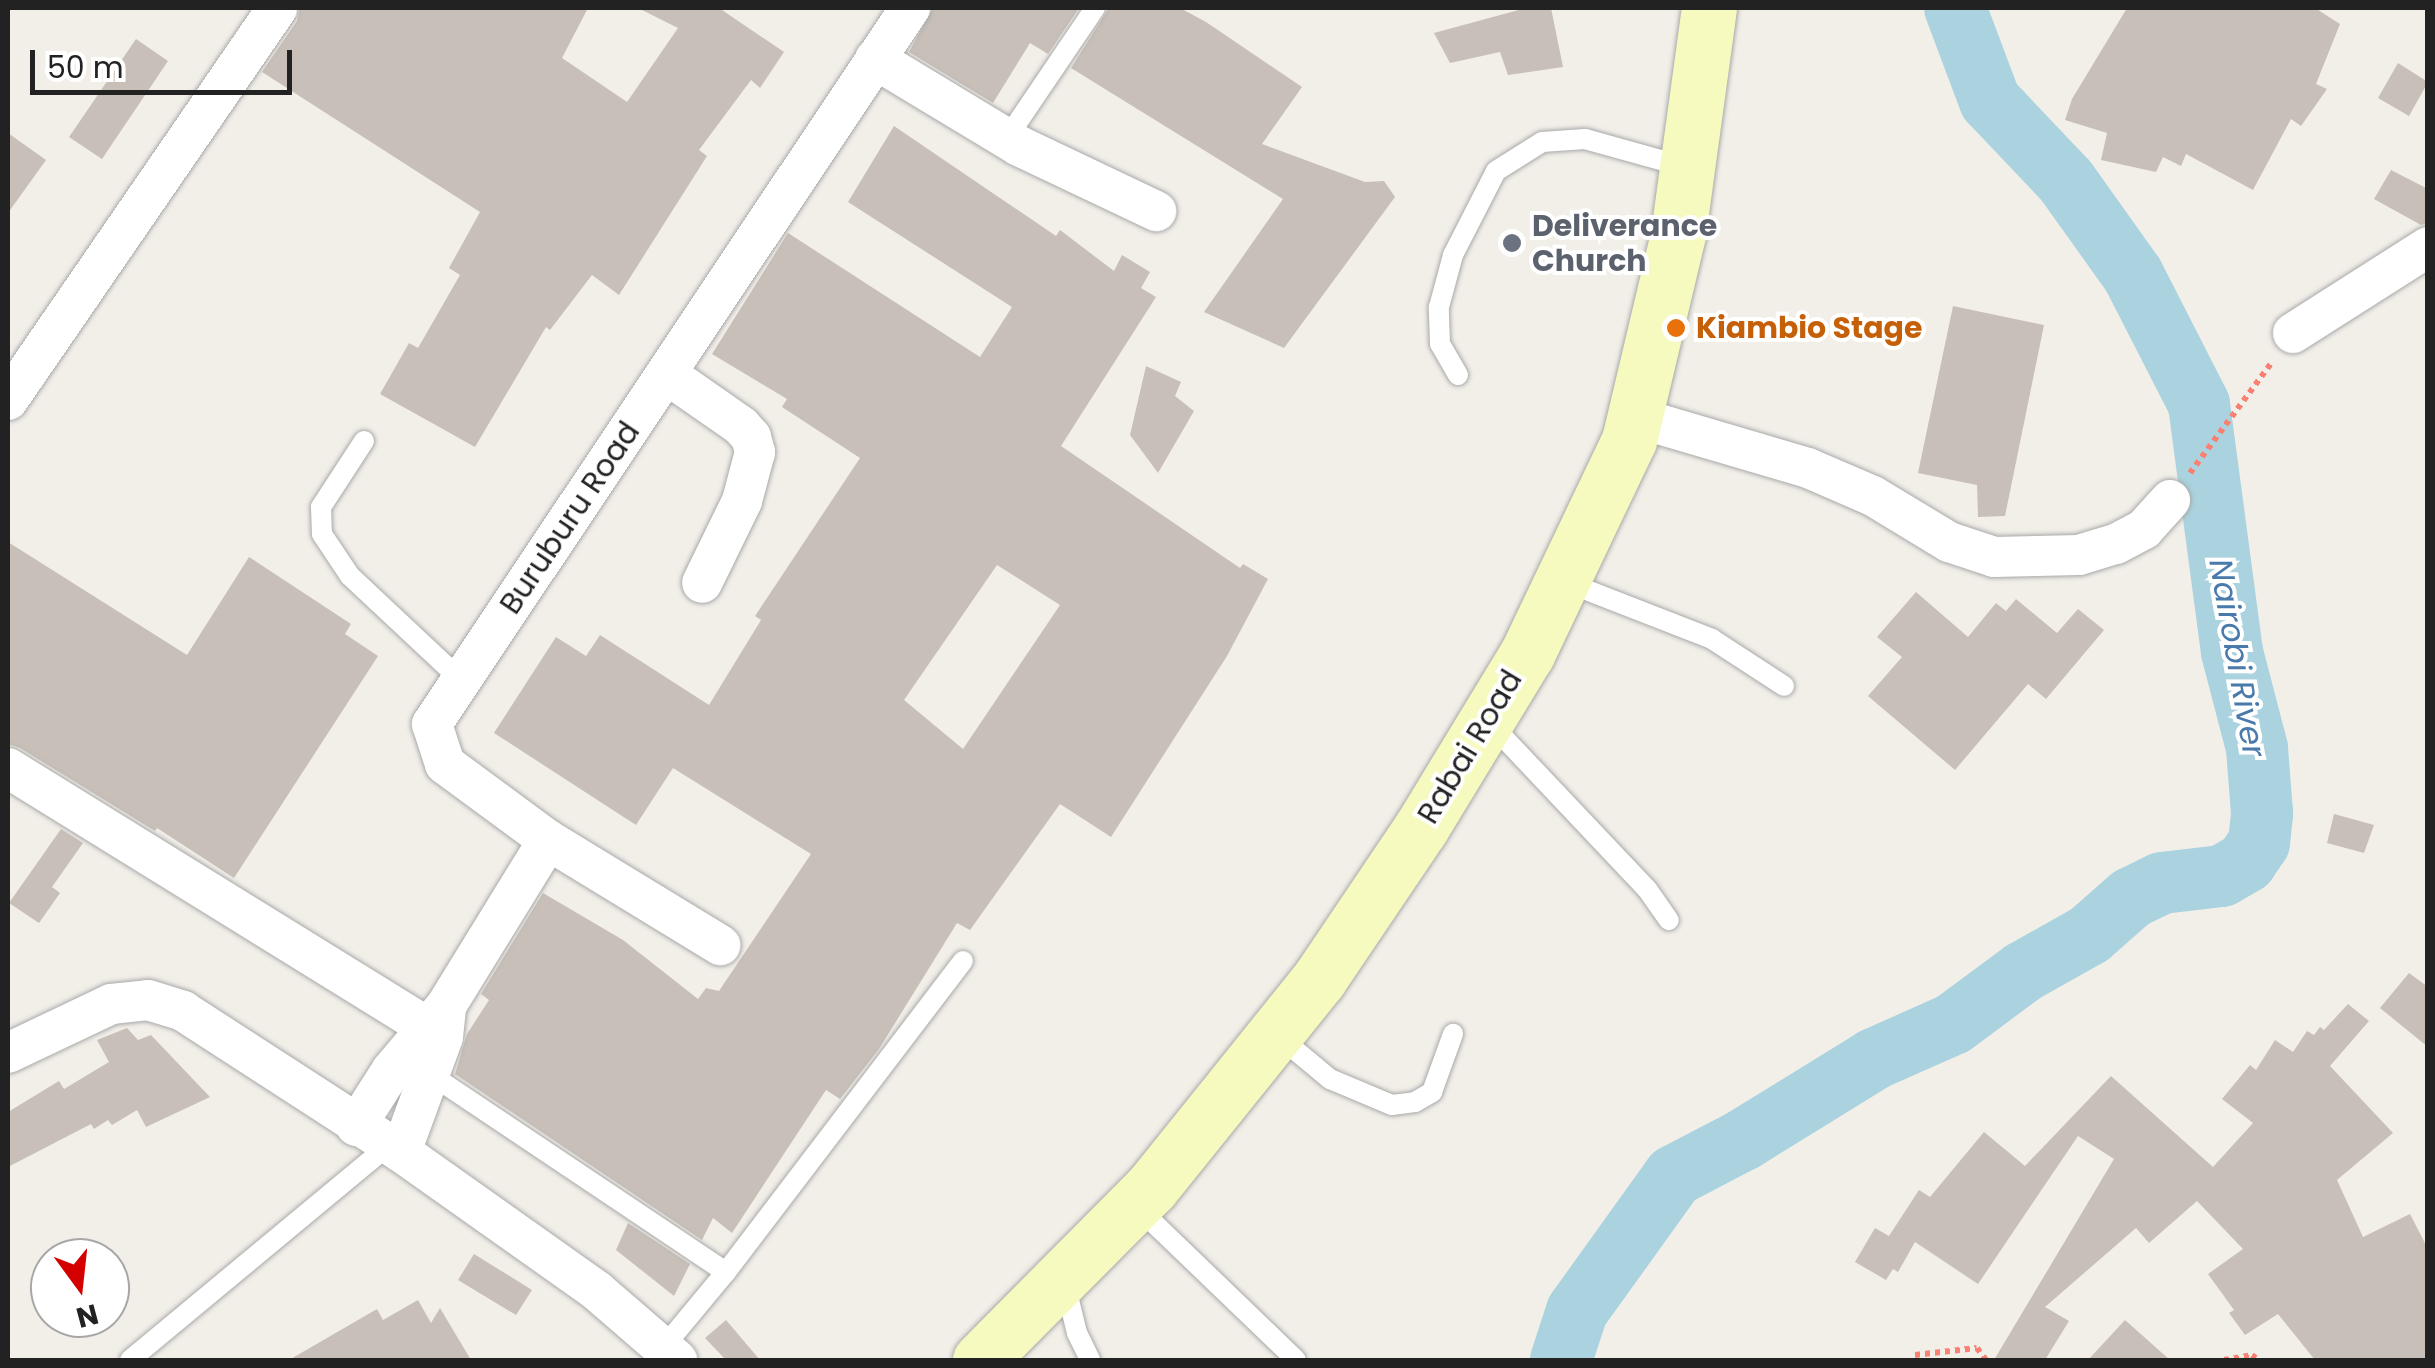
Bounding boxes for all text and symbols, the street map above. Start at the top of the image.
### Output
scale bar [35,30,298,92]
text: 50 m [47,46,124,89]
place label: Deliverance Church [1532,208,1717,278]
marker: Deliverance Church [1501,232,1523,254]
place label: Kiambio Stage [1696,310,1922,346]
marker: Kiambio Stage [1665,317,1687,339]
street label: Buruburu Road [492,415,648,621]
water label: Nairobi River [2201,556,2273,760]
street label: Rabai Road [1410,664,1530,830]
north arrow [30,1238,130,1338]
text: N [72,1294,103,1337]

